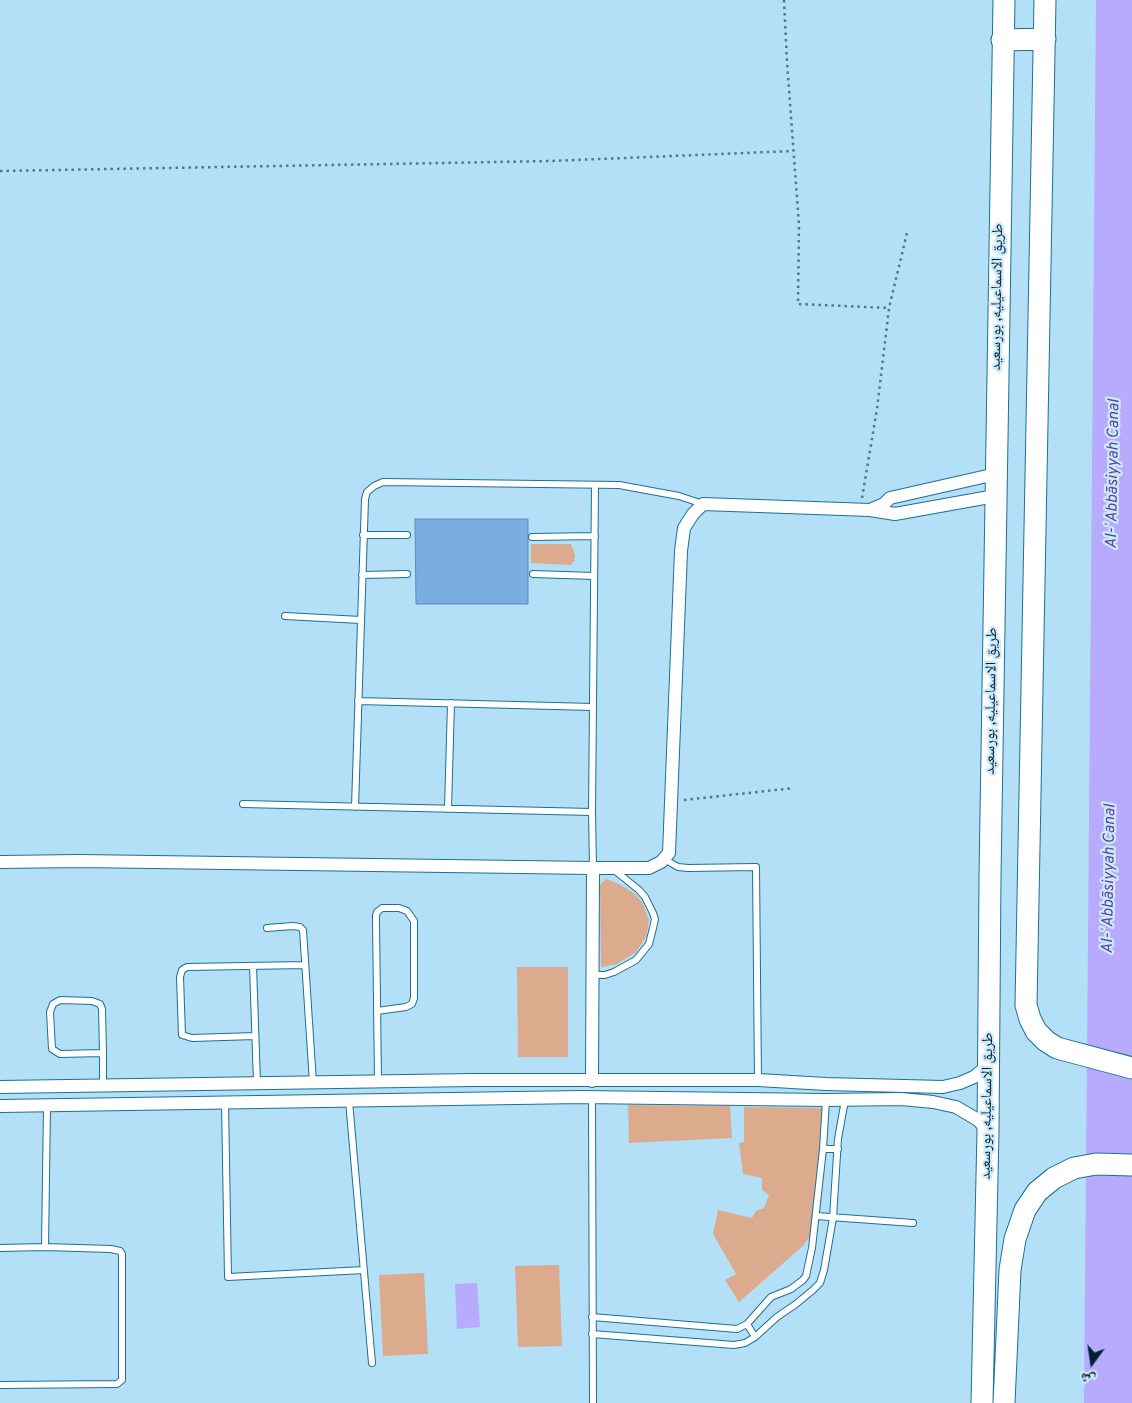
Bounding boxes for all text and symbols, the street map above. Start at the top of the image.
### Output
street label: طريق الاسماعيليه, بورسعيد [988,223,1008,371]
water label: Al-ʿAbbāsiyyah Canal [1103,399,1125,549]
street label: طريق الاسماعيليه, بورسعيد [982,627,1002,775]
water label: Al-ʿAbbāsiyyah Canal [1099,804,1121,954]
street label: طريق الاسماعيليه, بورسعيد [978,1032,998,1180]
north arrow [1067,1338,1117,1388]
text: ش [1079,1368,1098,1388]

